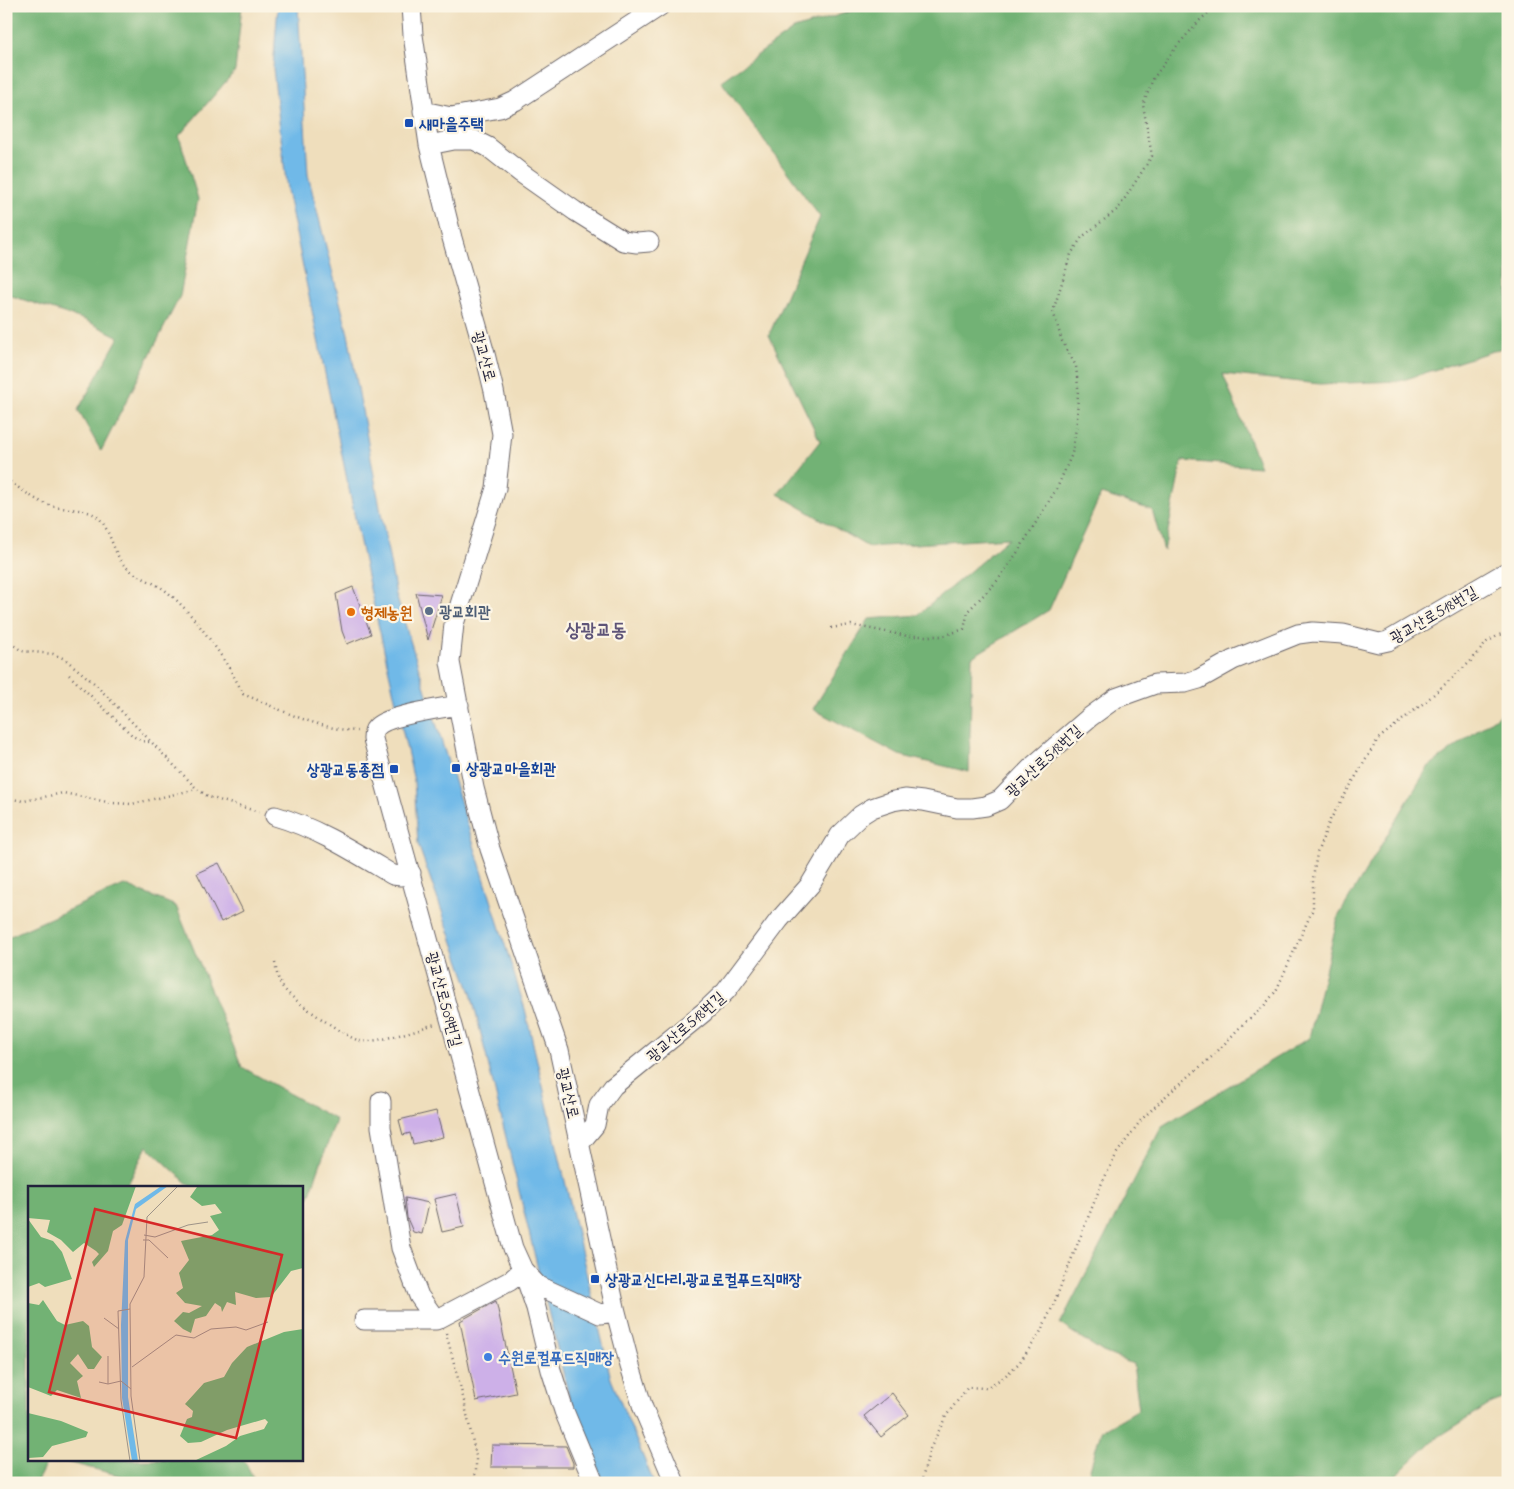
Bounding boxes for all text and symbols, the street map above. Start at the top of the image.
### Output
place label: 새마을주택 [418,113,484,137]
marker: 새마을주택 [403,117,415,129]
street label: 광교산로 [465,329,501,384]
street label: 광교산로518번길 [1386,581,1482,650]
place label: 광교회관 [439,601,491,625]
place label: 형제농원 [361,602,413,626]
marker: 광교회관 [423,605,435,617]
marker: 형제농원 [345,606,357,618]
district label: 상광교동 [565,618,627,645]
street label: 광교산로518번길 [1001,719,1088,803]
place label: 상광교마을회관 [466,758,556,782]
place label: 상광교동종점 [307,759,384,783]
marker: 상광교마을회관 [450,762,462,774]
marker: 상광교동종점 [388,763,400,775]
street label: 광교산로509번길 [419,949,467,1050]
street label: 광교산로518번길 [642,986,731,1069]
street label: 광교산로 [550,1066,585,1121]
inset map [28,1186,302,1462]
place label: 상광교신다리.광교로컬푸드직매장 [605,1269,802,1293]
marker: 상광교신다리.광교로컬푸드직매장 [589,1273,601,1285]
place label: 수원로컬푸드직매장 [498,1347,614,1371]
marker: 수원로컬푸드직매장 [482,1351,494,1363]

